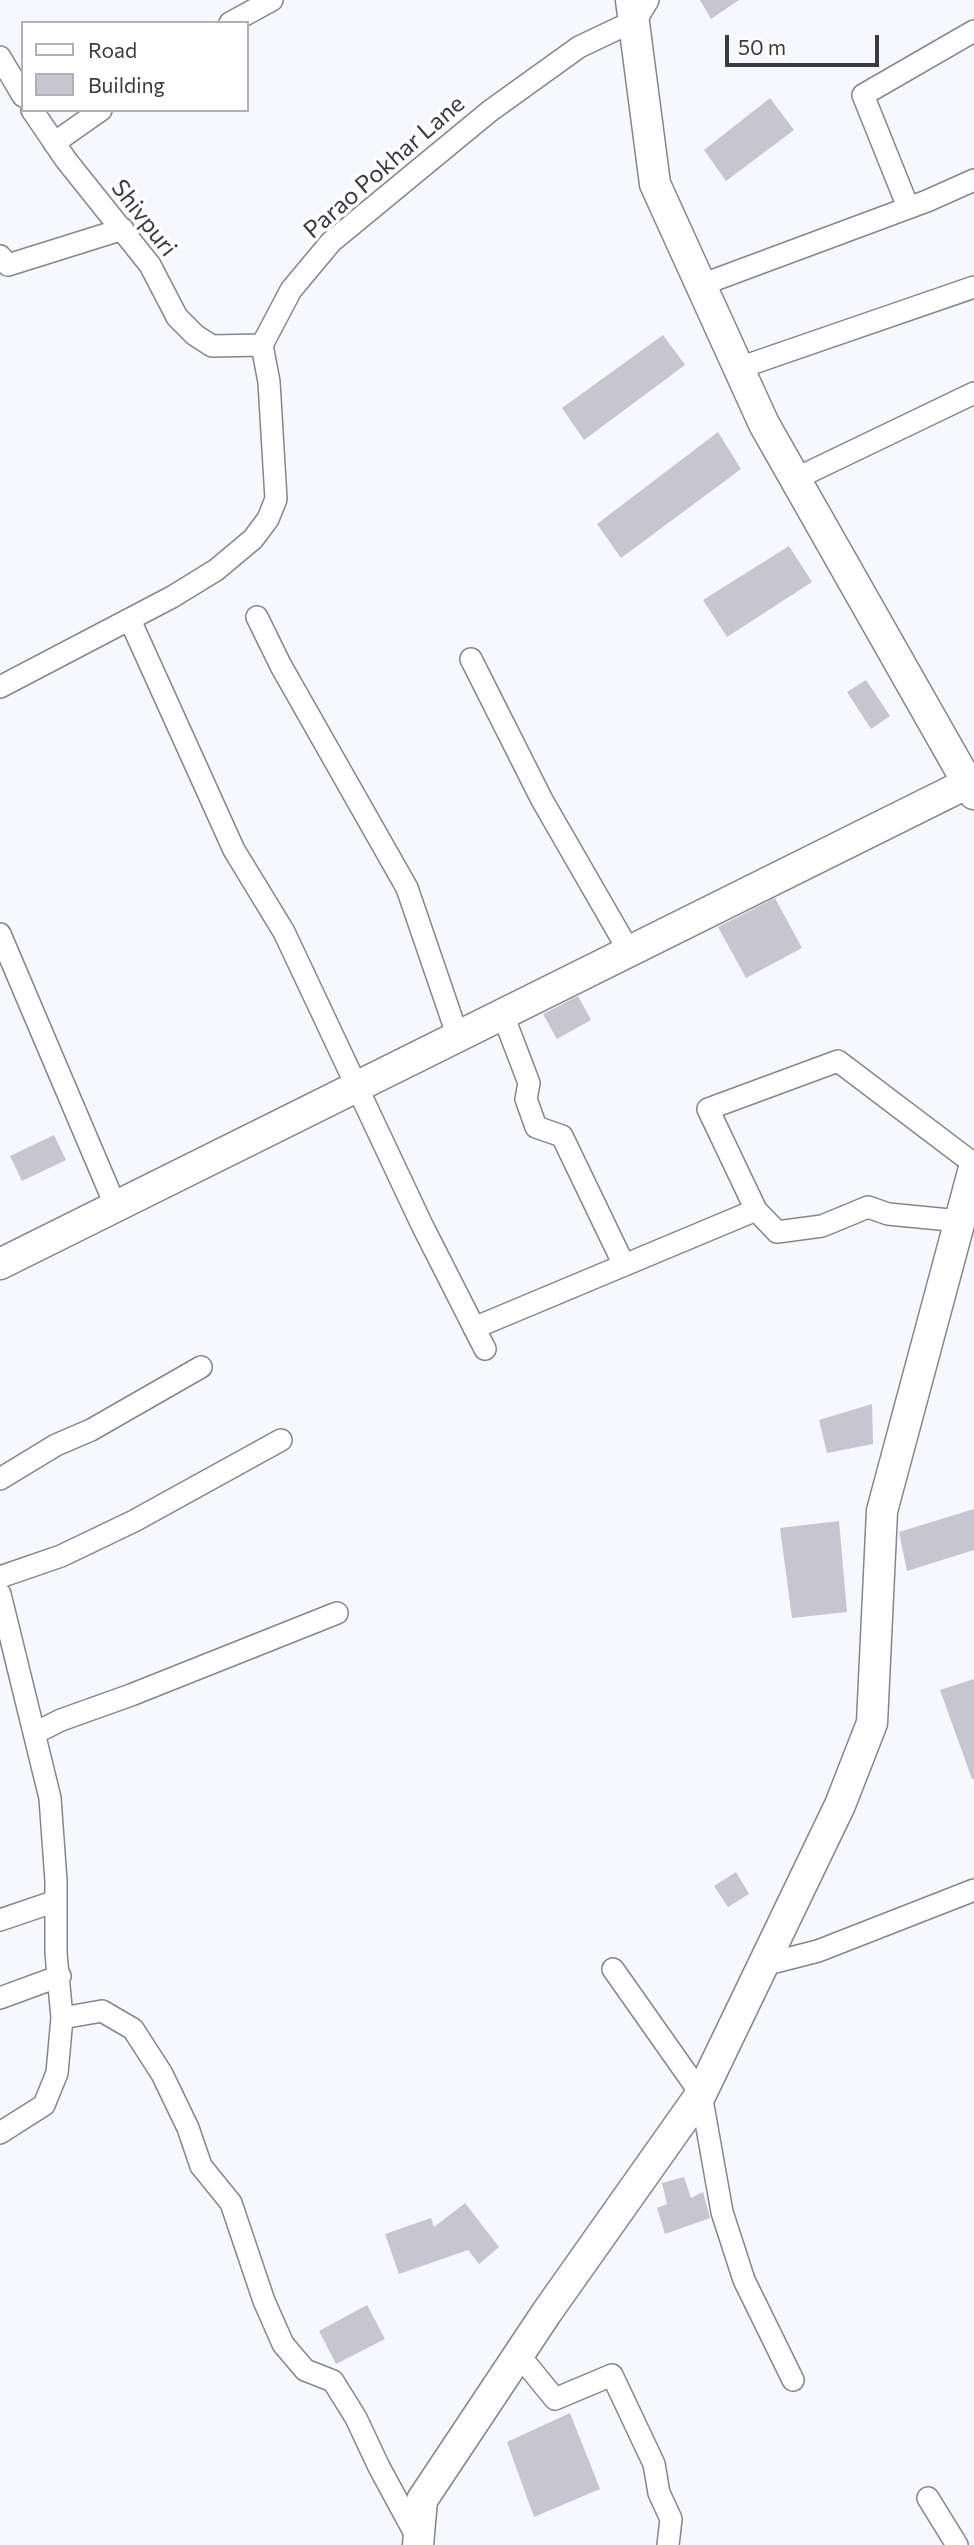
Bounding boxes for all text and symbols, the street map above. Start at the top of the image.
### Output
legend [21,21,248,112]
scale bar [729,21,883,65]
text: 50 m [738,34,786,59]
text: Road [88,37,137,62]
text: Building [88,72,165,97]
street label: Parao Pokhar Lane [298,89,470,245]
street label: Shivpuri [105,174,183,262]

